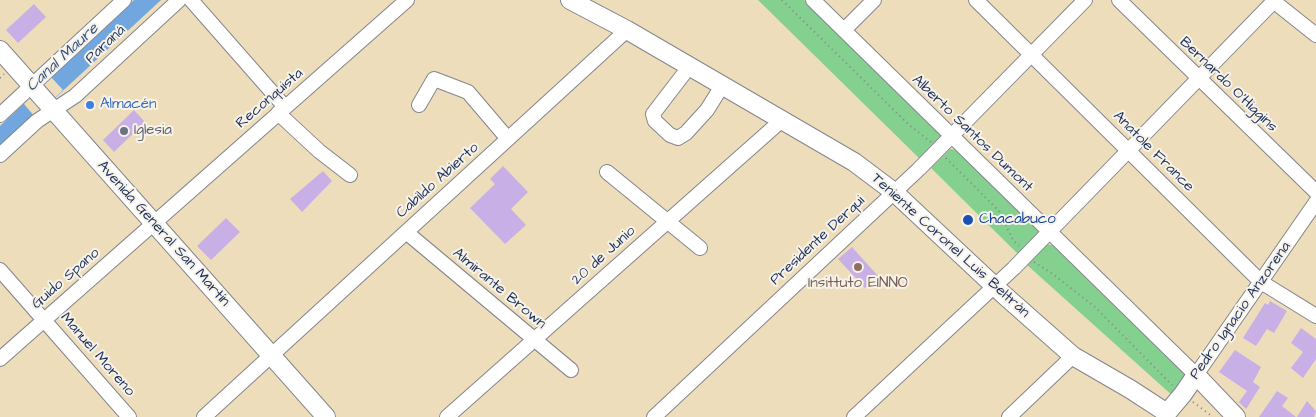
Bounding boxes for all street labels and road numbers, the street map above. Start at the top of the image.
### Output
street label: Paraná [82,22,130,68]
street label: Bernardo O'Higgins [1175,34,1281,136]
street label: Reconquista [233,65,307,133]
street label: Alberto Santos Dumont [908,72,1036,196]
street label: Anatole France [1109,108,1197,196]
street label: Cabildo Abierto [393,139,483,223]
street label: Avenida General San Martín [93,157,233,311]
street label: Teniente Coronel Luis Beltrán [867,170,1033,322]
street label: Presidente Derqui [767,192,869,290]
street label: 20 de Junio [568,223,640,289]
street label: Pedro Ignacio Anzorena [1187,239,1295,383]
street label: Guido Spano [28,245,104,313]
street label: Almirante Brown [449,245,549,333]
street label: Manuel Moreno [56,310,138,400]

